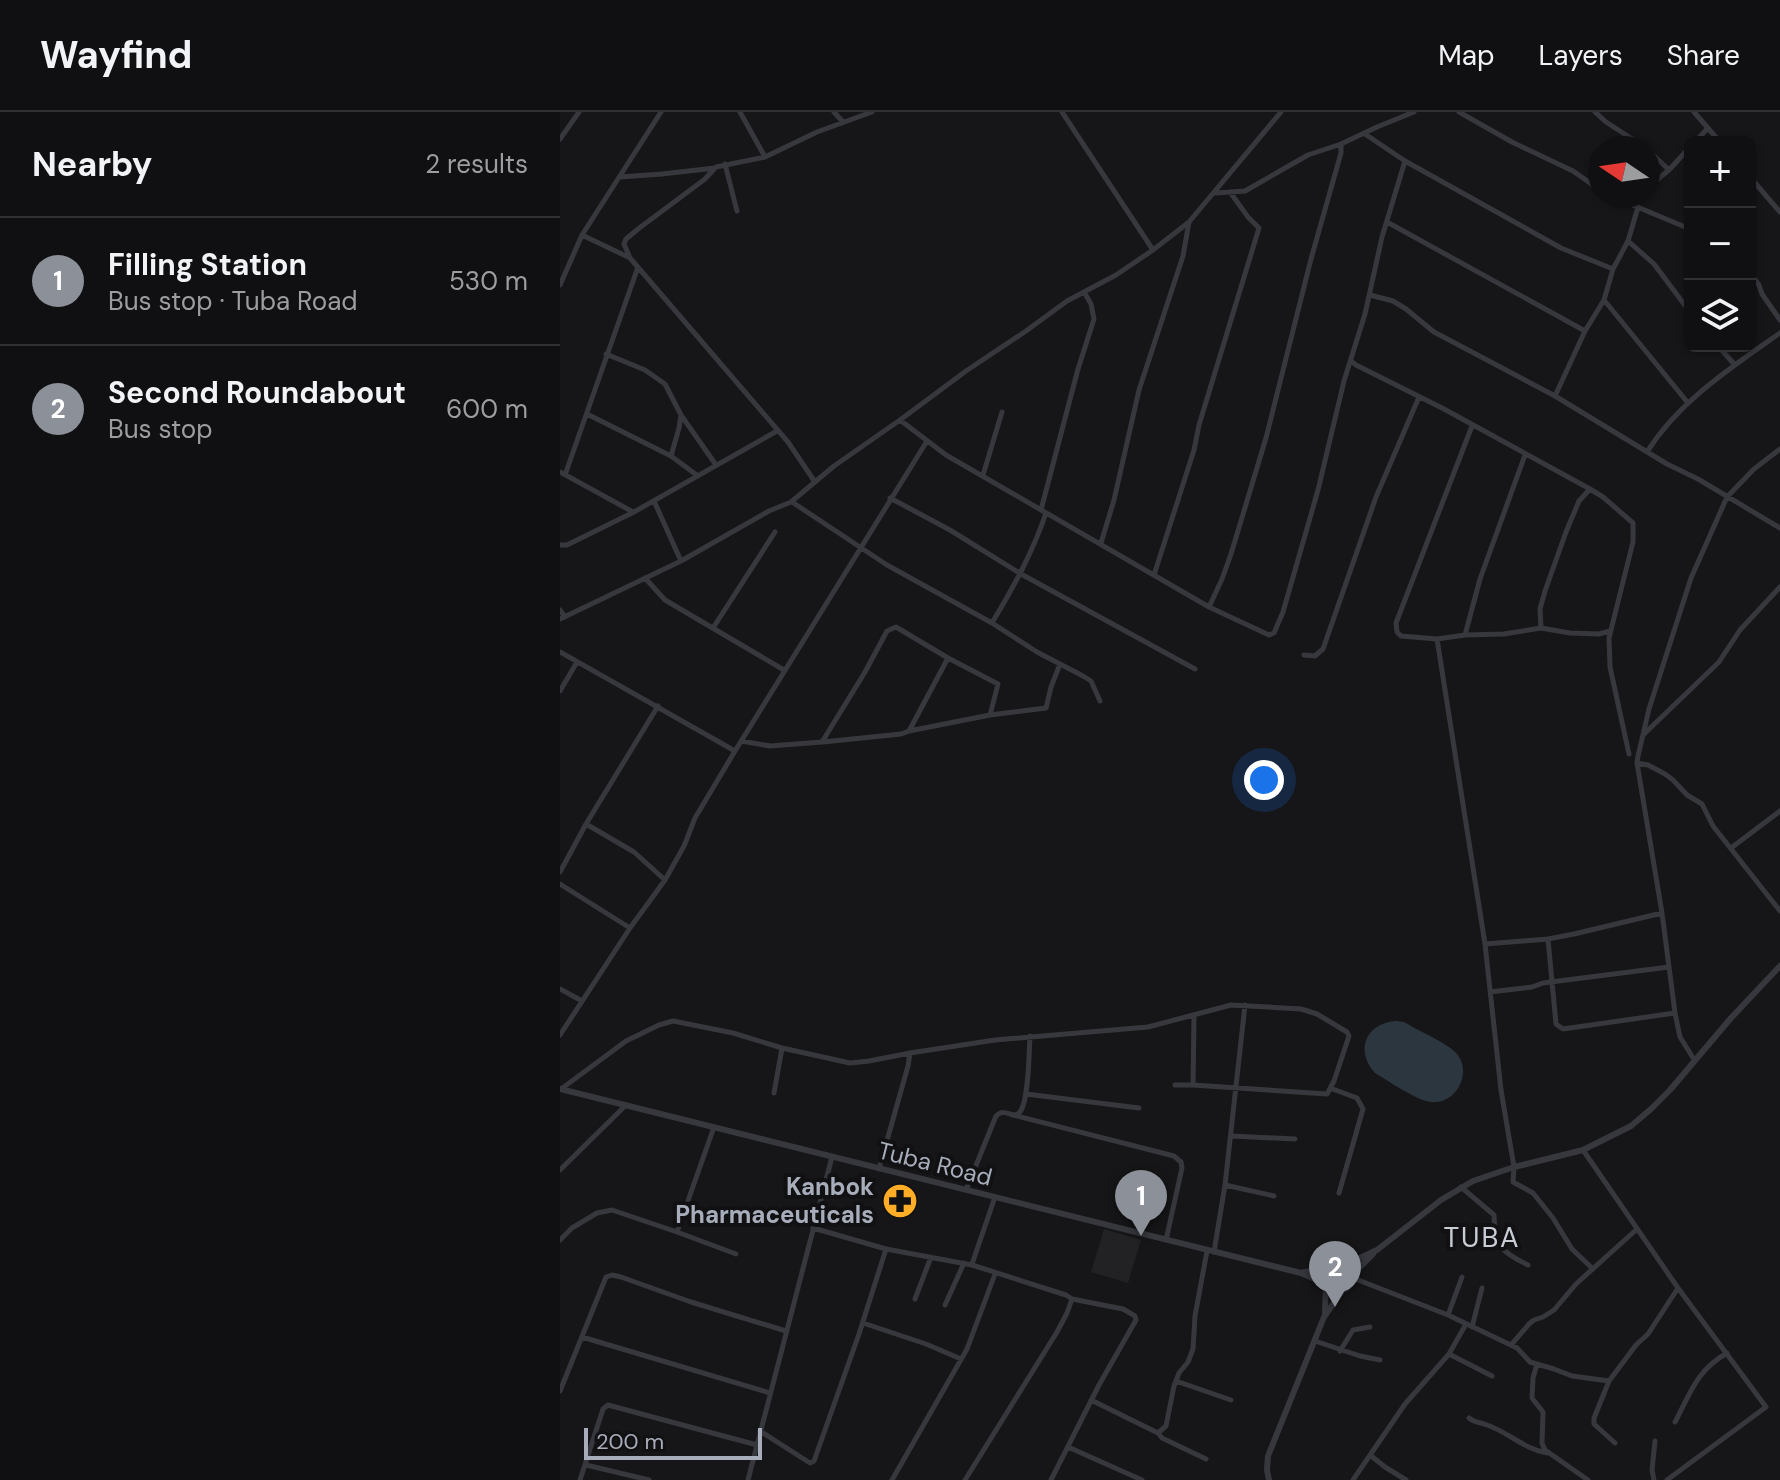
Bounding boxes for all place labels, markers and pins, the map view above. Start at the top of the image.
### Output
pin: 1 [1115,1170,1167,1236]
place label: Kanbok Pharmaceuticals [675,1171,874,1230]
pharmacy icon: Kanbok Pharmaceuticals [881,1182,919,1220]
pin: 2 [1309,1241,1361,1307]

